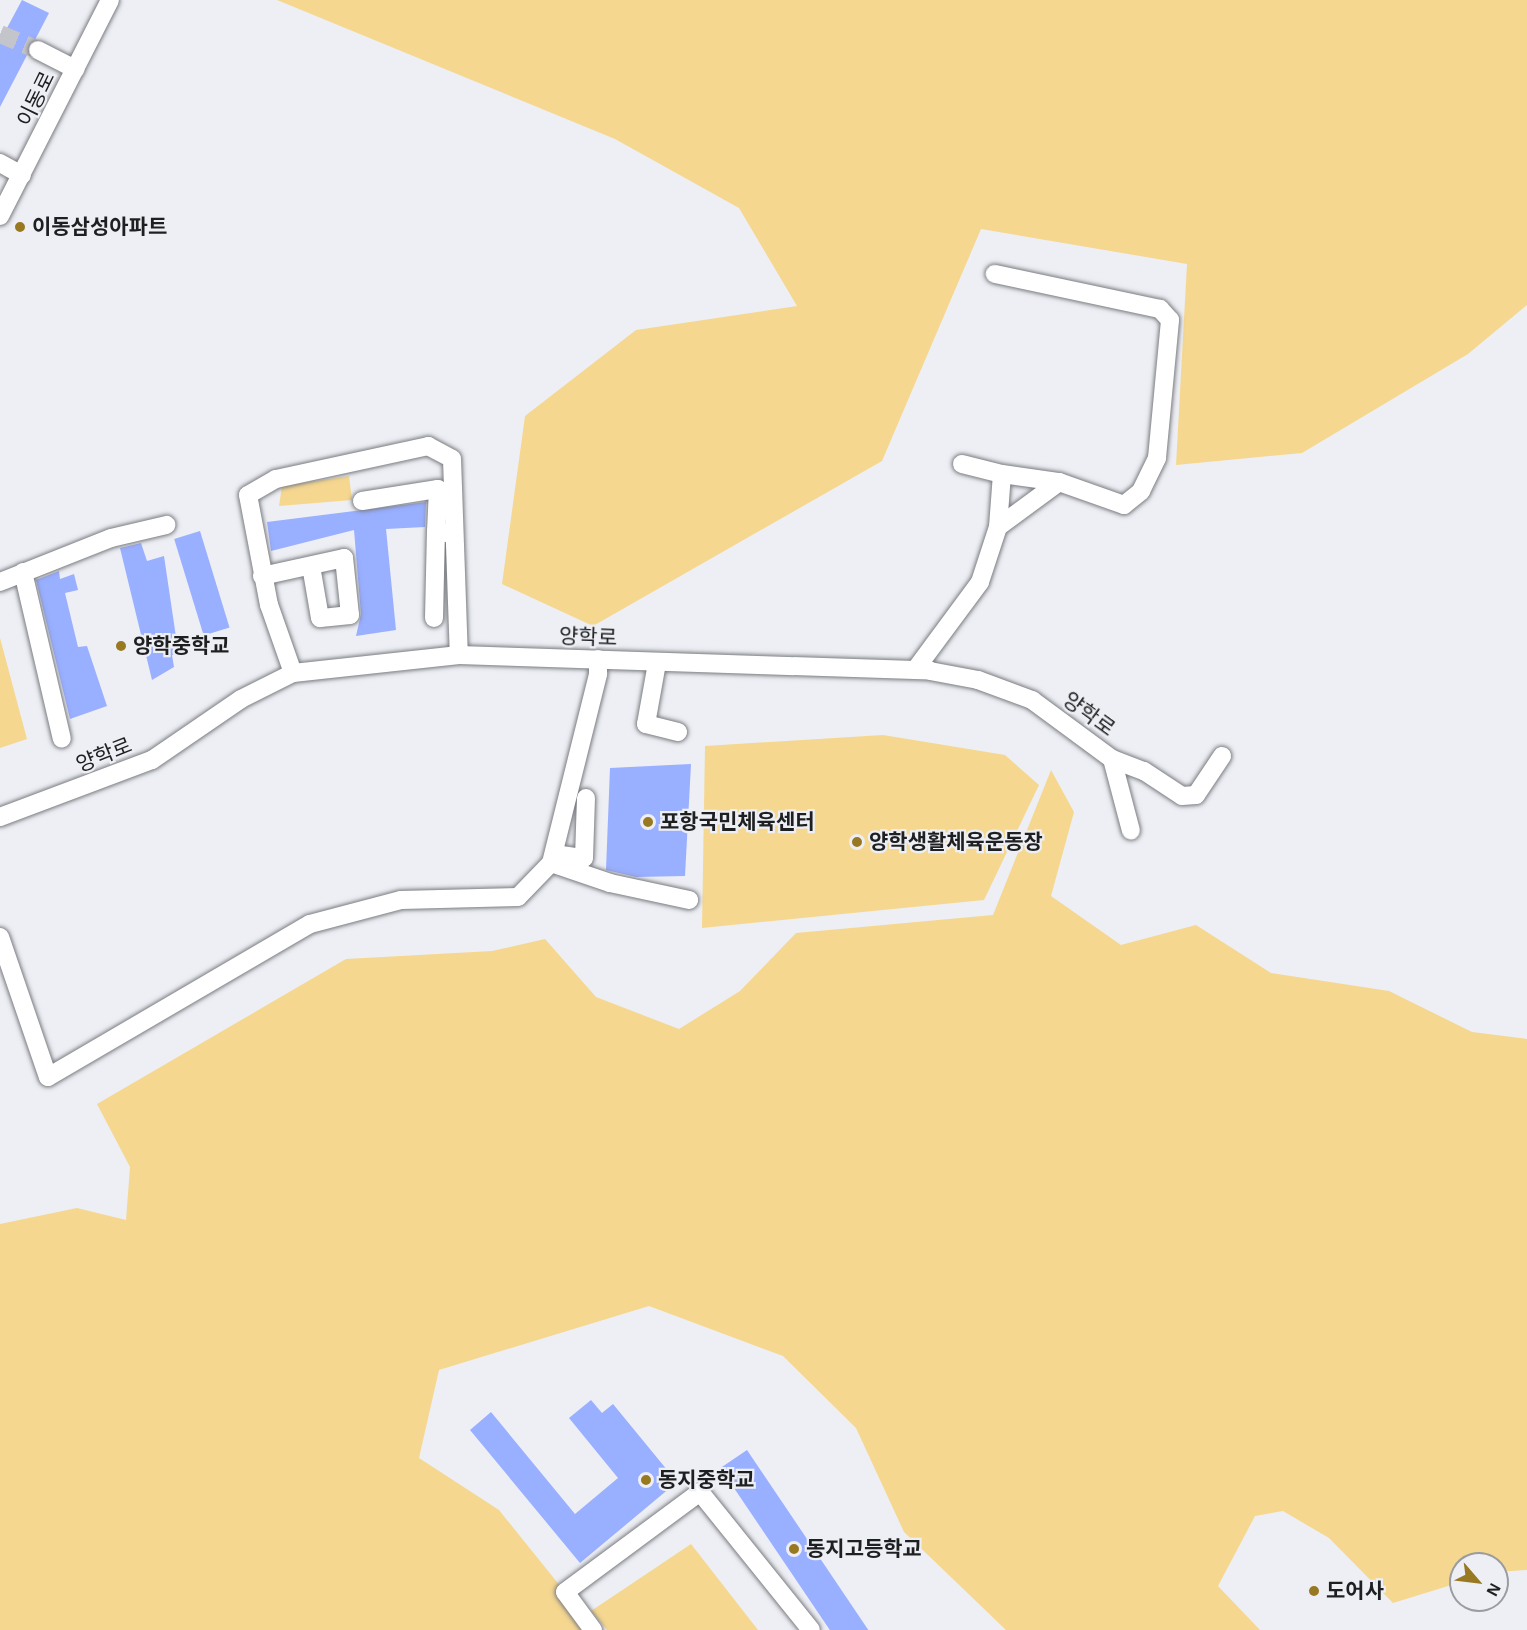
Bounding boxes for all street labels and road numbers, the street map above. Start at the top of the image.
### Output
street label: 이동로 [12,67,60,131]
street label: 양학로 [559,623,617,651]
street label: 양학로 [1058,687,1120,741]
street label: 양학로 [72,732,136,778]

